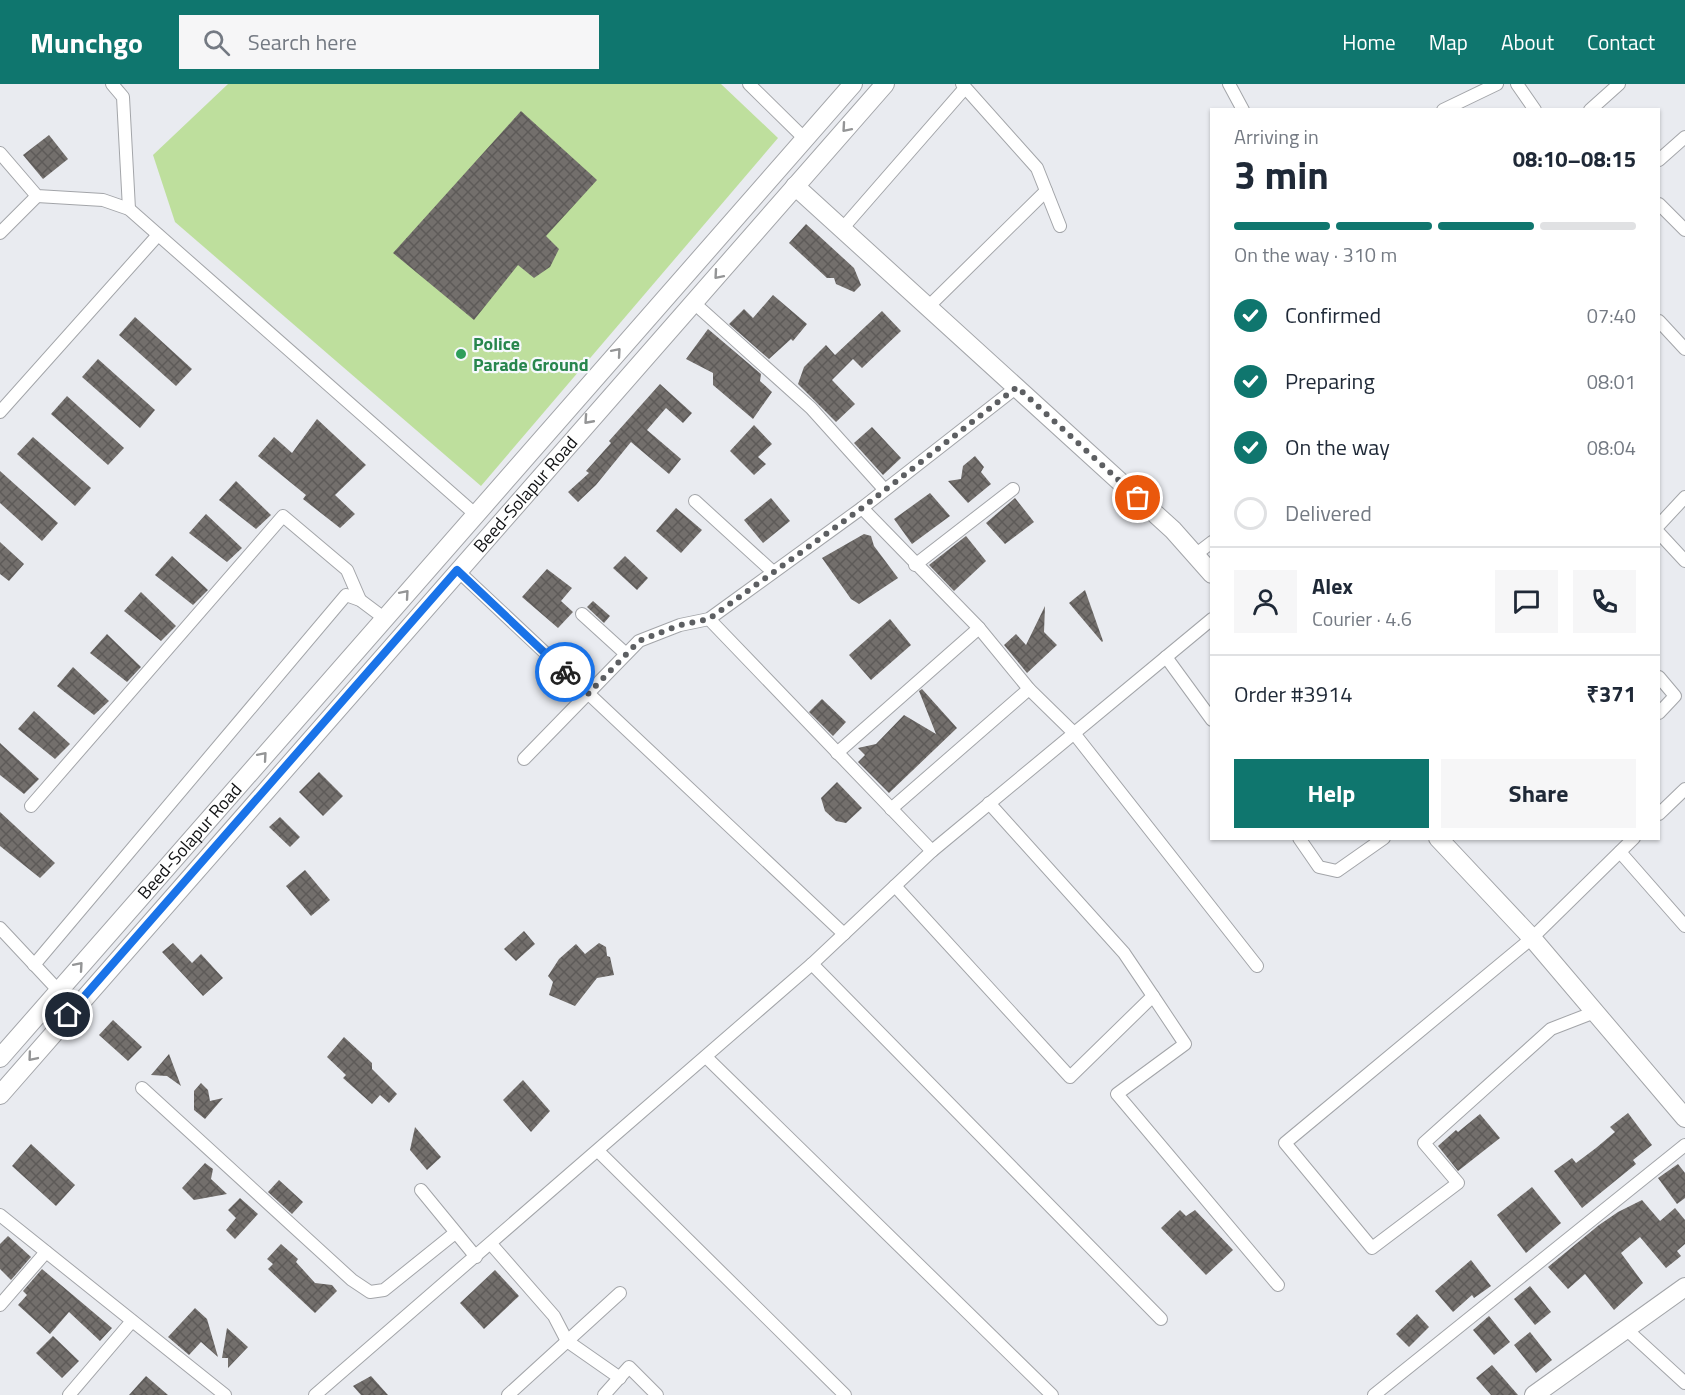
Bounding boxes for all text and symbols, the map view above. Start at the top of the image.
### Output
search box [179,15,599,69]
text: Munchgo [30,21,143,64]
text: Search here [248,25,357,59]
icon: search [200,26,233,59]
text: Home [1342,26,1396,58]
text: Map [1429,26,1468,58]
text: About [1501,26,1554,58]
text: Contact [1587,26,1655,58]
one-way arrow [842,121,853,132]
text: Arriving in [1234,121,1319,152]
text: 08:10–08:15 [1513,142,1636,176]
text: 3 min [1234,145,1329,204]
text: On the way · 310 m [1234,239,1397,270]
one-way arrow [714,268,725,279]
text: Confirmed [1285,298,1381,332]
icon: check [1234,299,1267,332]
text: 07:40 [1587,300,1636,331]
place label: Police Parade Ground [473,330,589,378]
marker: Police Parade Ground [454,347,468,361]
one-way arrow [610,349,621,359]
text: Preparing [1285,364,1375,398]
icon: check [1234,365,1267,398]
text: 08:01 [1587,366,1636,397]
one-way arrow [584,414,595,424]
street label: Beed-Solapur Road [467,430,584,558]
text: On the way [1285,430,1390,464]
icon: check [1234,431,1267,464]
text: 08:04 [1587,432,1636,463]
pin [1112,472,1163,523]
icon: bag [1121,481,1154,514]
text: Delivered [1285,496,1372,530]
text: Alex [1312,569,1353,603]
button: person [1234,570,1297,633]
button: chat [1495,570,1558,633]
button: phone [1573,570,1636,633]
one-way arrow [398,590,409,601]
text: Courier · 4.6 [1312,603,1412,634]
courier [535,642,595,702]
icon: bike [549,656,582,689]
text: Order #3914 [1234,677,1353,711]
text: ₹371 [1586,677,1636,711]
one-way arrow [256,752,267,763]
button: Help [1234,759,1429,828]
button: Share [1441,759,1636,828]
street label: Beed-Solapur Road [131,777,248,905]
one-way arrow [72,962,83,973]
pin [42,989,93,1040]
icon: home [51,998,84,1031]
one-way arrow [28,1050,39,1061]

